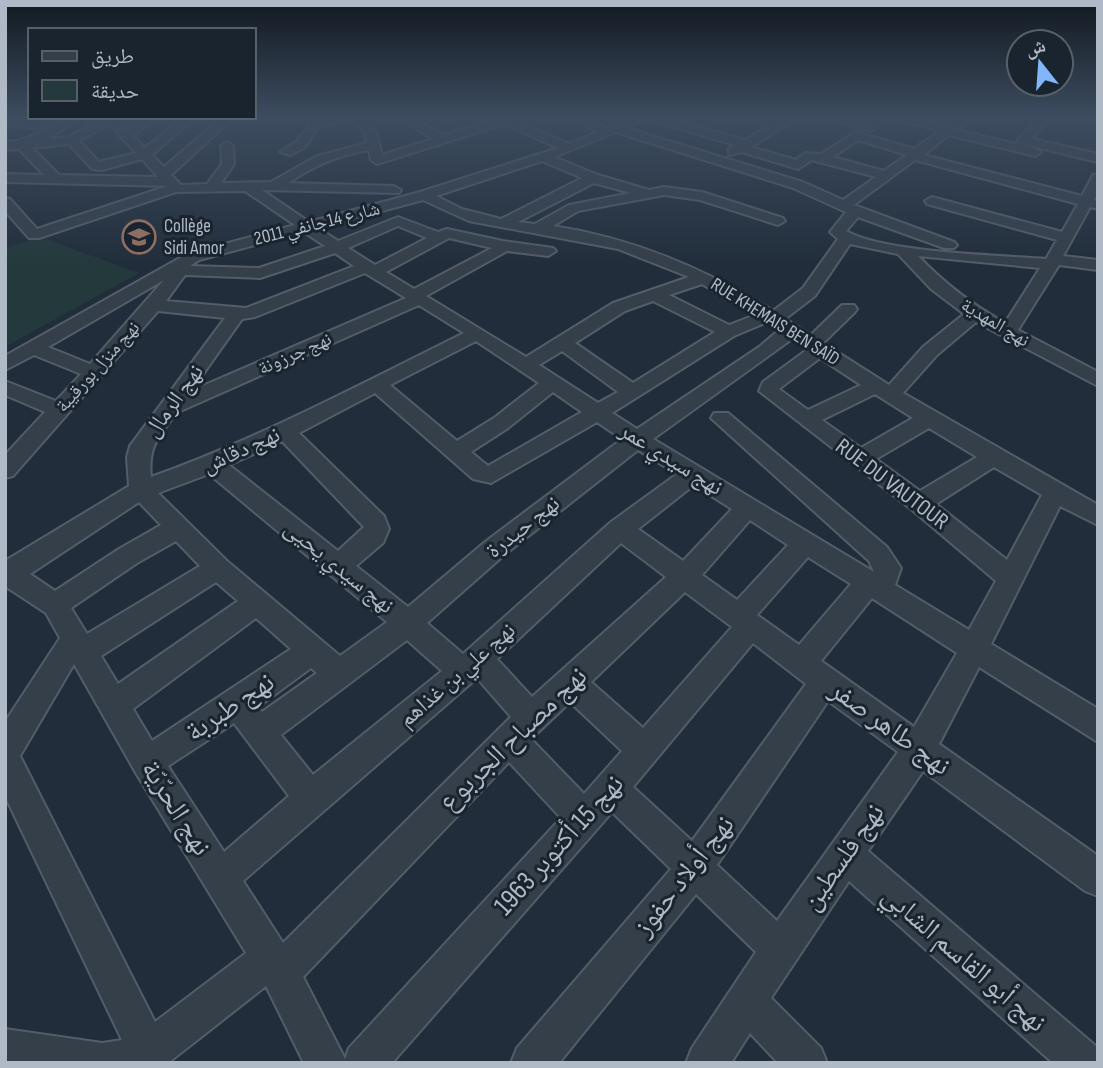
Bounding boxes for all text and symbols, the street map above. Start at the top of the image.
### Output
legend [28,28,256,119]
north arrow [1005,28,1075,98]
text: ش [1022,34,1048,62]
text: طريق [91,44,134,69]
text: حديقة [91,79,139,104]
street label: شارع 14جانفي 2011 [252,197,383,253]
place label: Collège Sidi Amor [164,215,225,260]
school or university icon: Collège Sidi Amor [120,218,158,256]
street label: RUE KHEMAIS BEN SAÏD [706,273,844,371]
street label: نهج المهدية [957,294,1033,352]
street label: نهج منزل بورقيبة [51,317,145,417]
street label: نهج جرزونة [255,328,335,380]
street label: نهج الرمال [138,359,210,443]
street label: نهج سيدي عمر [611,416,728,505]
street label: نهج دقاش [198,420,284,480]
street label: RUE DU VAUTOUR [830,432,954,536]
street label: نهج حيدرة [480,489,566,565]
street label: نهج سيدي يحيى [276,514,400,623]
street label: نهج علي بن غذاهم [393,617,524,736]
street label: نهج مصباح الجربوع [432,660,594,818]
street label: نهج طبربة [179,665,281,749]
street label: نهج طاهر صفر [822,673,957,783]
street label: نهج الحرّيّة [134,754,218,862]
street label: نهج 15 أكتوبر 1963 [486,767,631,922]
street label: نهج فلسطين [794,797,892,917]
street label: نهج أولاد حفوز [625,808,741,944]
street label: نهج أبو القاسم الشابي [872,878,1054,1043]

